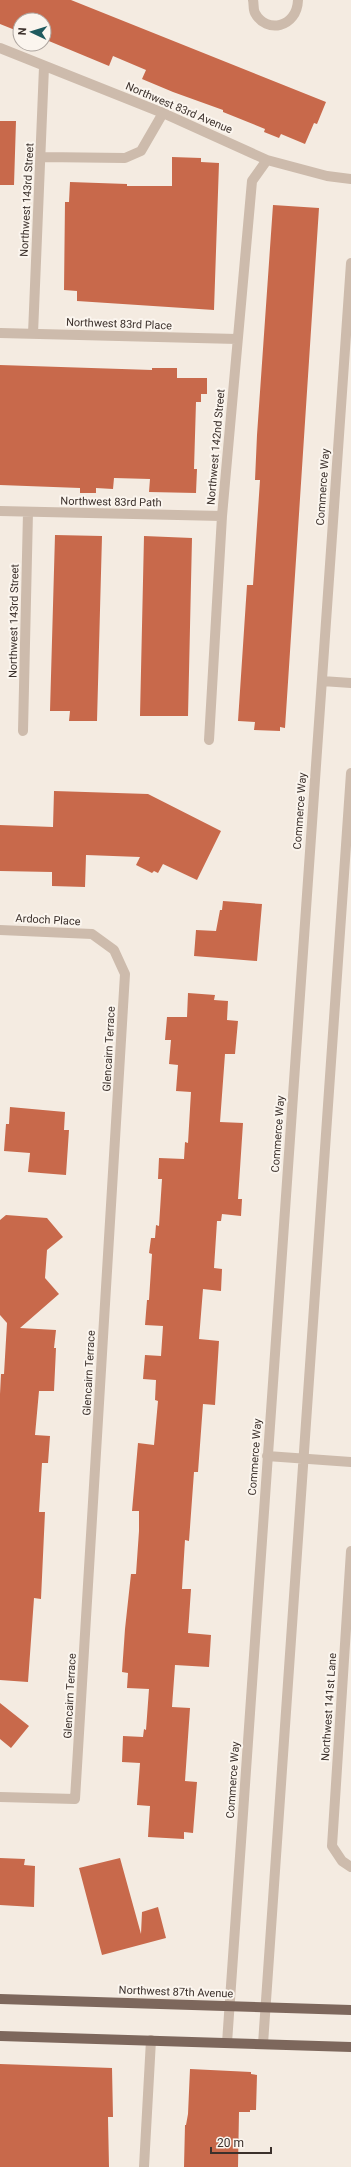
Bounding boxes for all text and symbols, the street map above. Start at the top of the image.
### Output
north arrow [12,12,52,52]
text: N [16,27,29,36]
street label: Northwest 83rd Avenue [124,80,235,136]
street label: Northwest 143rd Street [18,142,36,257]
street label: Northwest 83rd Place [66,316,172,332]
street label: Northwest 142nd Street [204,388,228,506]
street label: Commerce Way [314,447,332,526]
street label: Northwest 83rd Path [60,495,162,509]
street label: Northwest 143rd Street [7,564,22,678]
street label: Commerce Way [291,771,309,850]
street label: Ardoch Place [15,912,81,928]
street label: Glencairn Terrace [100,1006,118,1092]
street label: Commerce Way [269,1094,287,1173]
street label: Glencairn Terrace [80,1330,98,1416]
street label: Commerce Way [246,1417,264,1496]
street label: Northwest 141st Lane [319,1652,339,1761]
street label: Glencairn Terrace [61,1653,79,1739]
street label: Commerce Way [224,1740,242,1819]
street label: Northwest 87th Avenue [119,1984,234,2001]
scale bar [211,2129,271,2155]
text: 20 m [217,2136,244,2150]

